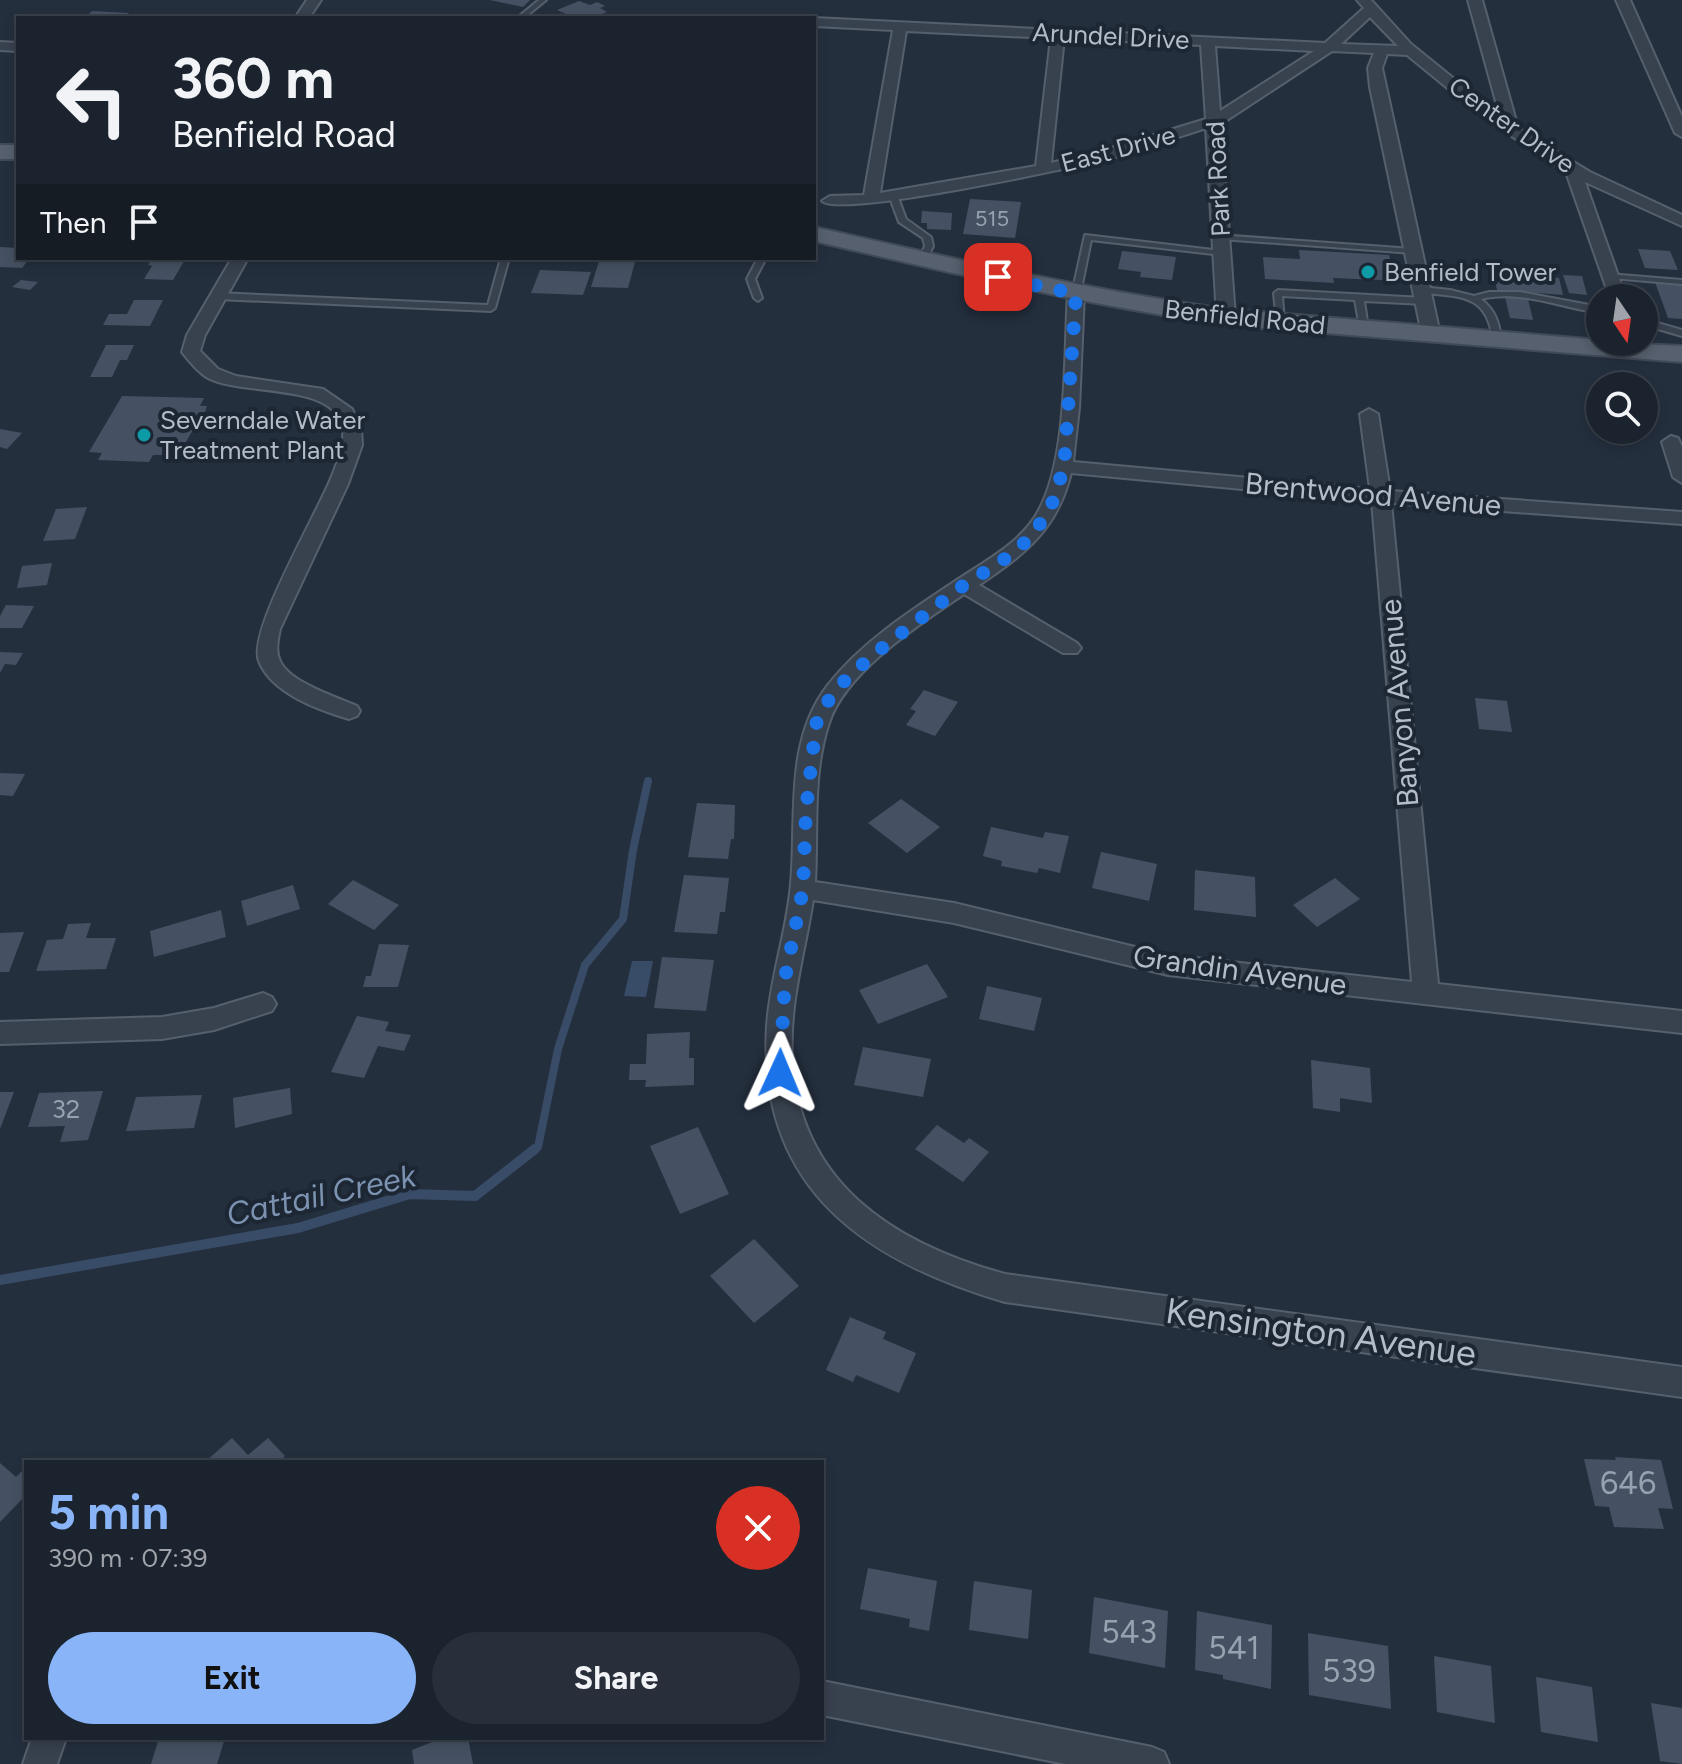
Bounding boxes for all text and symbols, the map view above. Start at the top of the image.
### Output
street label: Arundel Drive [1032,16,1190,56]
text: 360 m [172,45,334,112]
icon: left [40,48,144,152]
street label: Center Drive [1443,70,1581,180]
text: Benfield Road [172,113,396,156]
street label: East Drive [1057,118,1179,180]
street label: Park Road [1199,120,1237,238]
icon: arrive [122,200,166,244]
text: Then [40,204,106,241]
house number: 515 [975,205,1009,232]
pin [964,243,1032,311]
icon: arrive [976,255,1020,299]
place label: Benfield Tower [1384,256,1557,288]
marker: Benfield Tower [1359,263,1377,281]
north arrow [1586,284,1658,356]
map controls [1586,284,1658,444]
street label: Benfield Road [1163,293,1327,341]
button: search [1586,372,1658,444]
place label: Severndale Water Treatment Plant [160,404,365,466]
marker: Severndale Water Treatment Plant [135,426,153,444]
street label: Brentwood Avenue [1243,464,1503,524]
street label: Banyon Avenue [1371,597,1427,809]
street label: Grandin Avenue [1131,937,1349,1003]
position arrow [738,1031,822,1115]
house number: 32 [52,1093,80,1125]
water label: Cattail Creek [223,1156,420,1234]
street label: Kensington Avenue [1163,1289,1479,1375]
house number: 646 [1600,1464,1656,1502]
text: 5 min [48,1483,169,1541]
button: close [716,1486,800,1570]
text: 390 m · 07:39 [48,1542,208,1574]
house number: 543 [1101,1613,1157,1651]
house number: 541 [1208,1629,1260,1667]
button: Exit [48,1632,416,1724]
button: Share [432,1632,800,1724]
house number: 539 [1322,1652,1376,1690]

